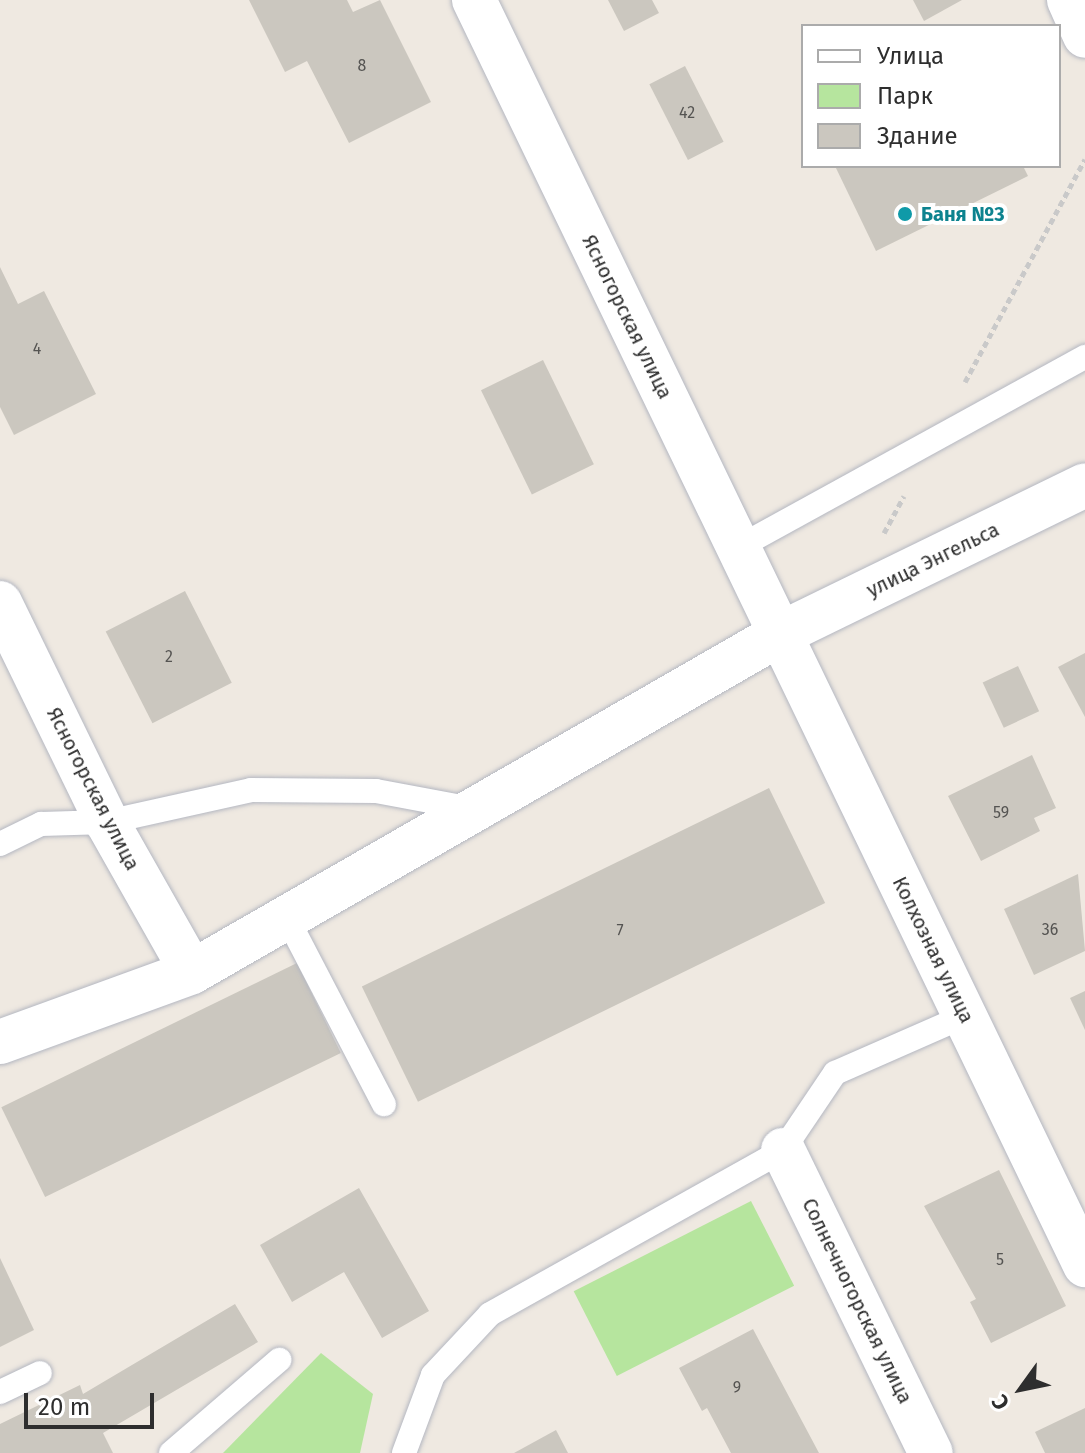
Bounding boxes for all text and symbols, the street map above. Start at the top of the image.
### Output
legend [801,24,1061,168]
text: Улица [877,42,944,70]
house number: 8 [358,56,366,76]
text: Парк [877,82,933,110]
house number: 42 [679,103,695,123]
text: Здание [877,122,958,150]
place label: Баня №3 [921,202,1005,226]
marker: Баня №3 [896,205,914,223]
street label: Ясногорская улица [577,231,677,403]
house number: 4 [33,339,41,359]
street label: улица Энгельса [863,518,1003,602]
house number: 2 [165,647,173,667]
street label: Ясногорская улица [42,704,144,874]
house number: 59 [993,803,1009,823]
street label: Колхозная улица [887,873,979,1027]
house number: 36 [1042,920,1058,940]
house number: 7 [616,921,624,941]
street label: Солнечногорская улица [797,1194,917,1408]
house number: 5 [996,1250,1004,1270]
north arrow [981,1349,1061,1429]
scale bar [28,1377,158,1427]
house number: 9 [733,1378,741,1398]
text: С [986,1390,1015,1415]
text: 20 m [38,1393,90,1421]

